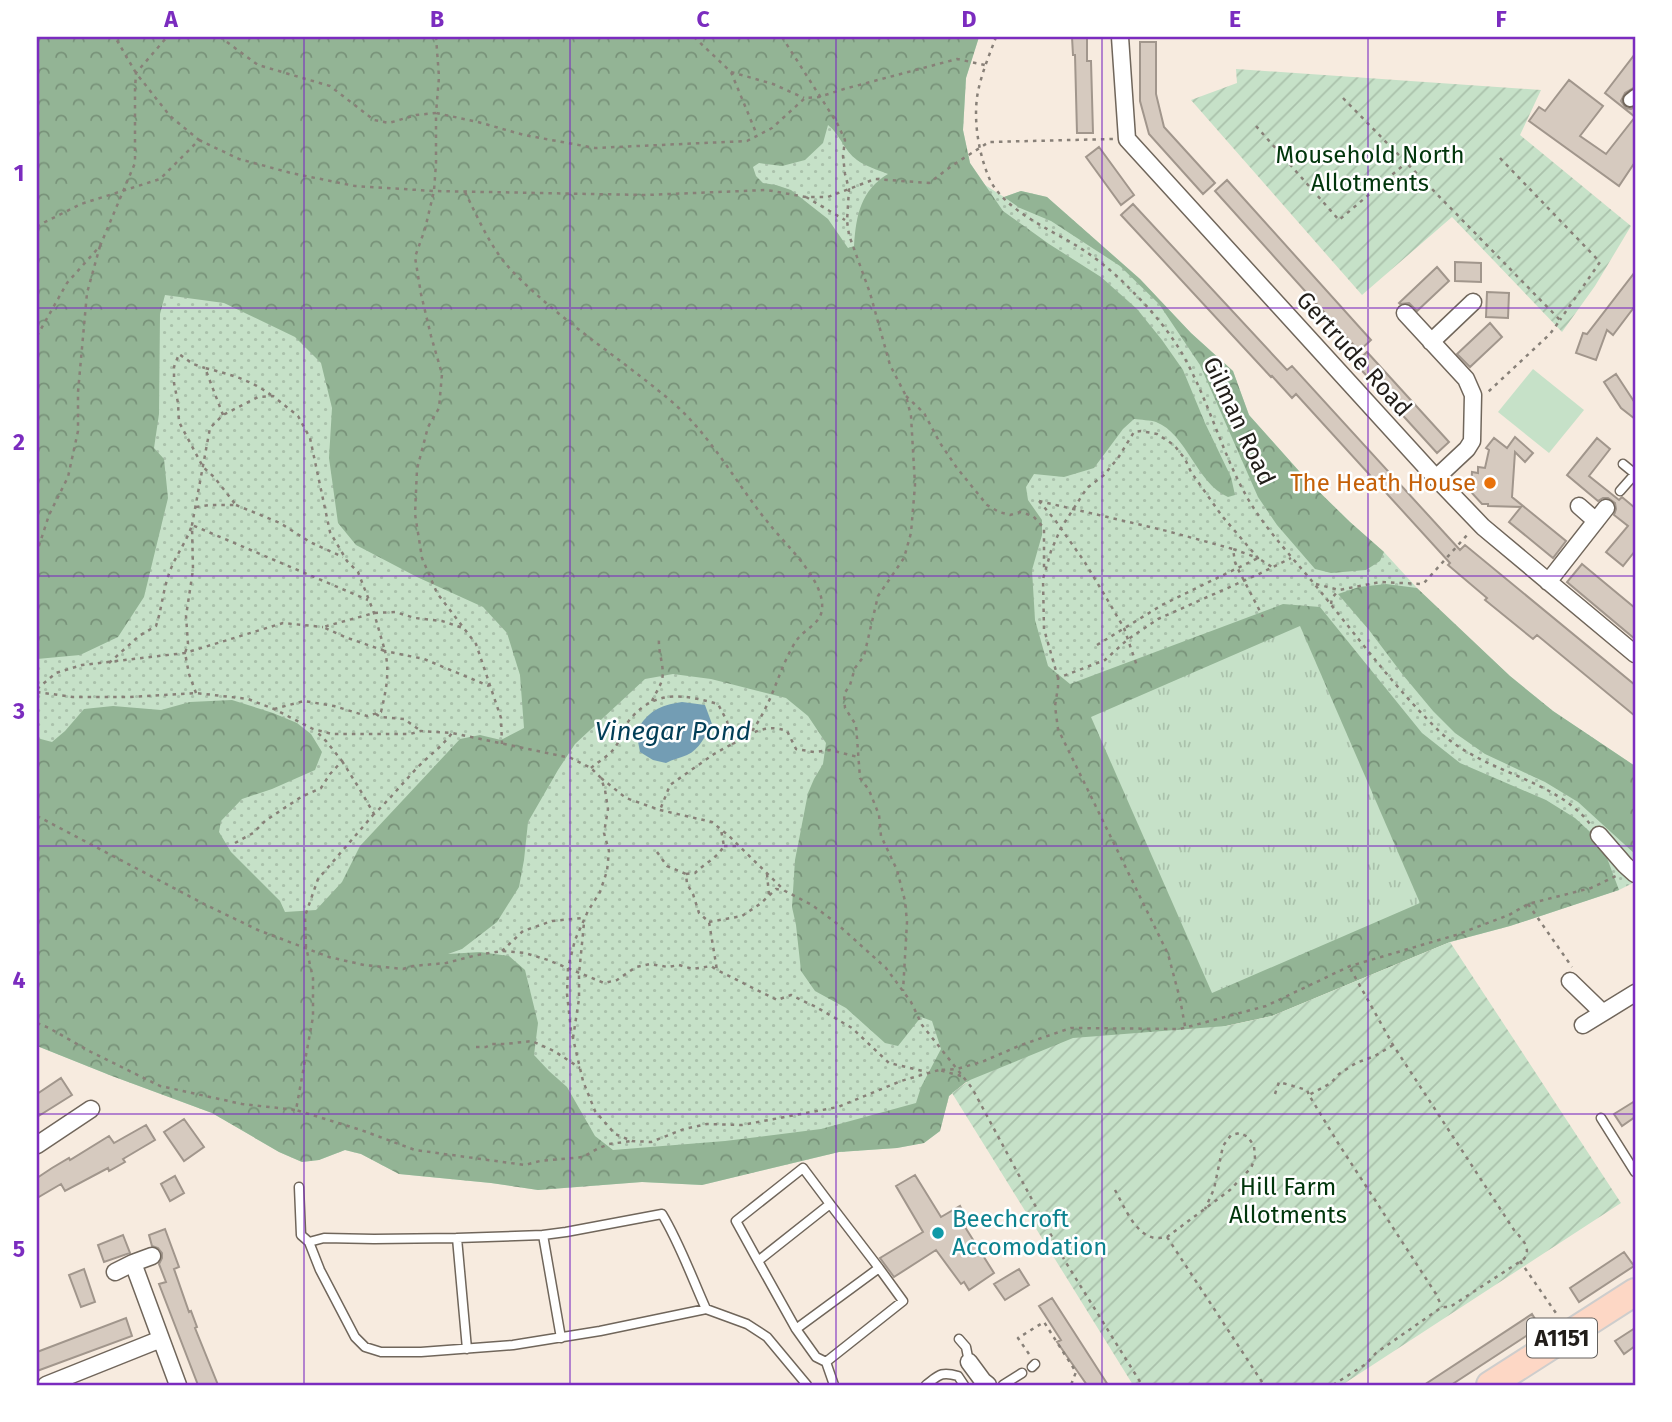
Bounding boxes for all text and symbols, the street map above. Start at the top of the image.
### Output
text: A [163,5,178,33]
text: B [430,5,444,33]
text: C [696,5,710,33]
text: D [962,5,977,33]
text: E [1229,5,1241,33]
text: F [1495,5,1507,33]
park label: Mousehold North Allotments [1275,141,1465,197]
text: 1 [14,159,24,187]
street label: Gertrude Road [1291,286,1417,422]
street label: Gilman Road [1197,352,1281,490]
text: 2 [13,428,25,456]
place label: The Heath House [1290,469,1476,497]
marker: The Heath House [1482,475,1498,491]
text: 3 [12,697,25,725]
water label: Vinegar Pond [595,716,751,747]
text: 4 [13,966,26,994]
park label: Hill Farm Allotments [1229,1173,1347,1229]
place label: Beechcroft Accomodation [952,1205,1107,1261]
marker: Beechcroft Accomodation [930,1225,946,1241]
text: 5 [13,1235,25,1263]
road number: A1151 [1527,1318,1597,1358]

